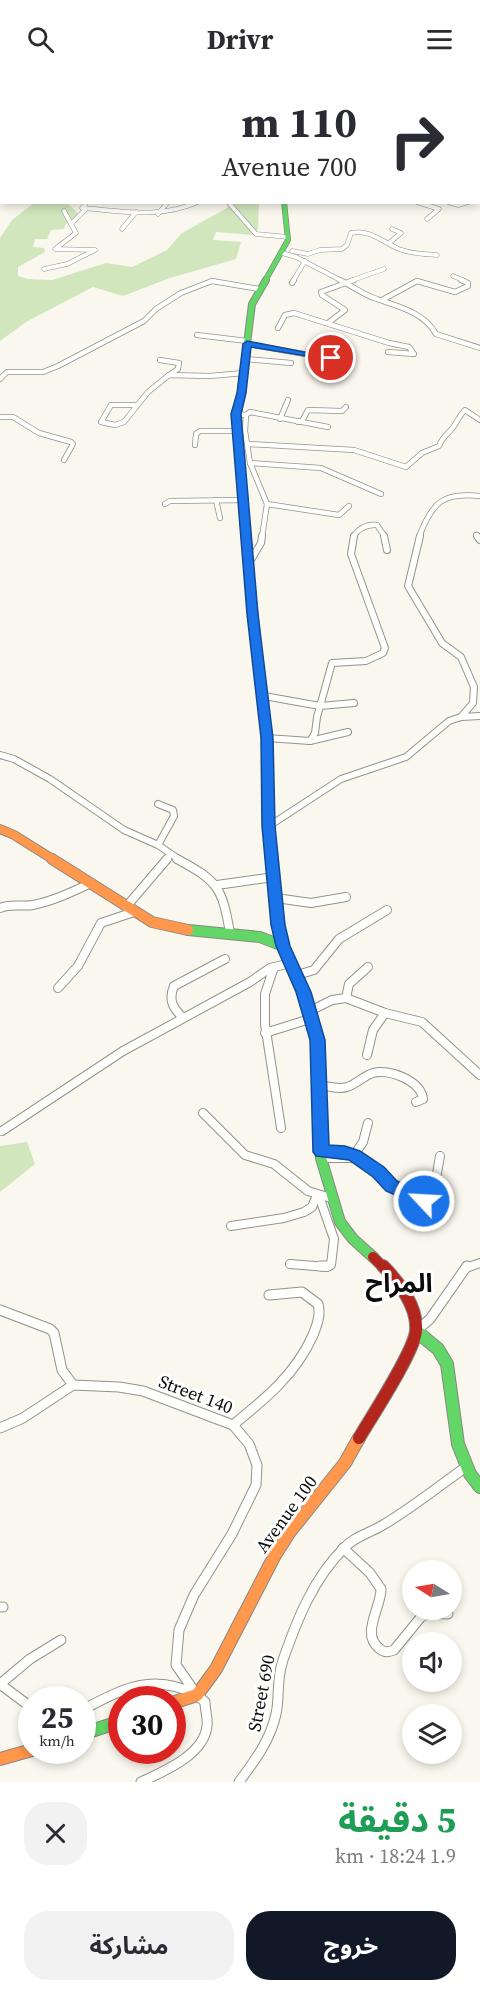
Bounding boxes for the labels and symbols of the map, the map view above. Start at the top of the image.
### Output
pin [305,332,356,383]
position arrow [392,1169,456,1233]
district label: المراح [365,1265,433,1302]
street label: Street 140 [155,1368,237,1420]
street label: Avenue 100 [249,1470,323,1558]
north arrow [402,1560,462,1620]
street label: Street 690 [241,1652,281,1734]
speed limit sign: 30 [108,1686,186,1764]

